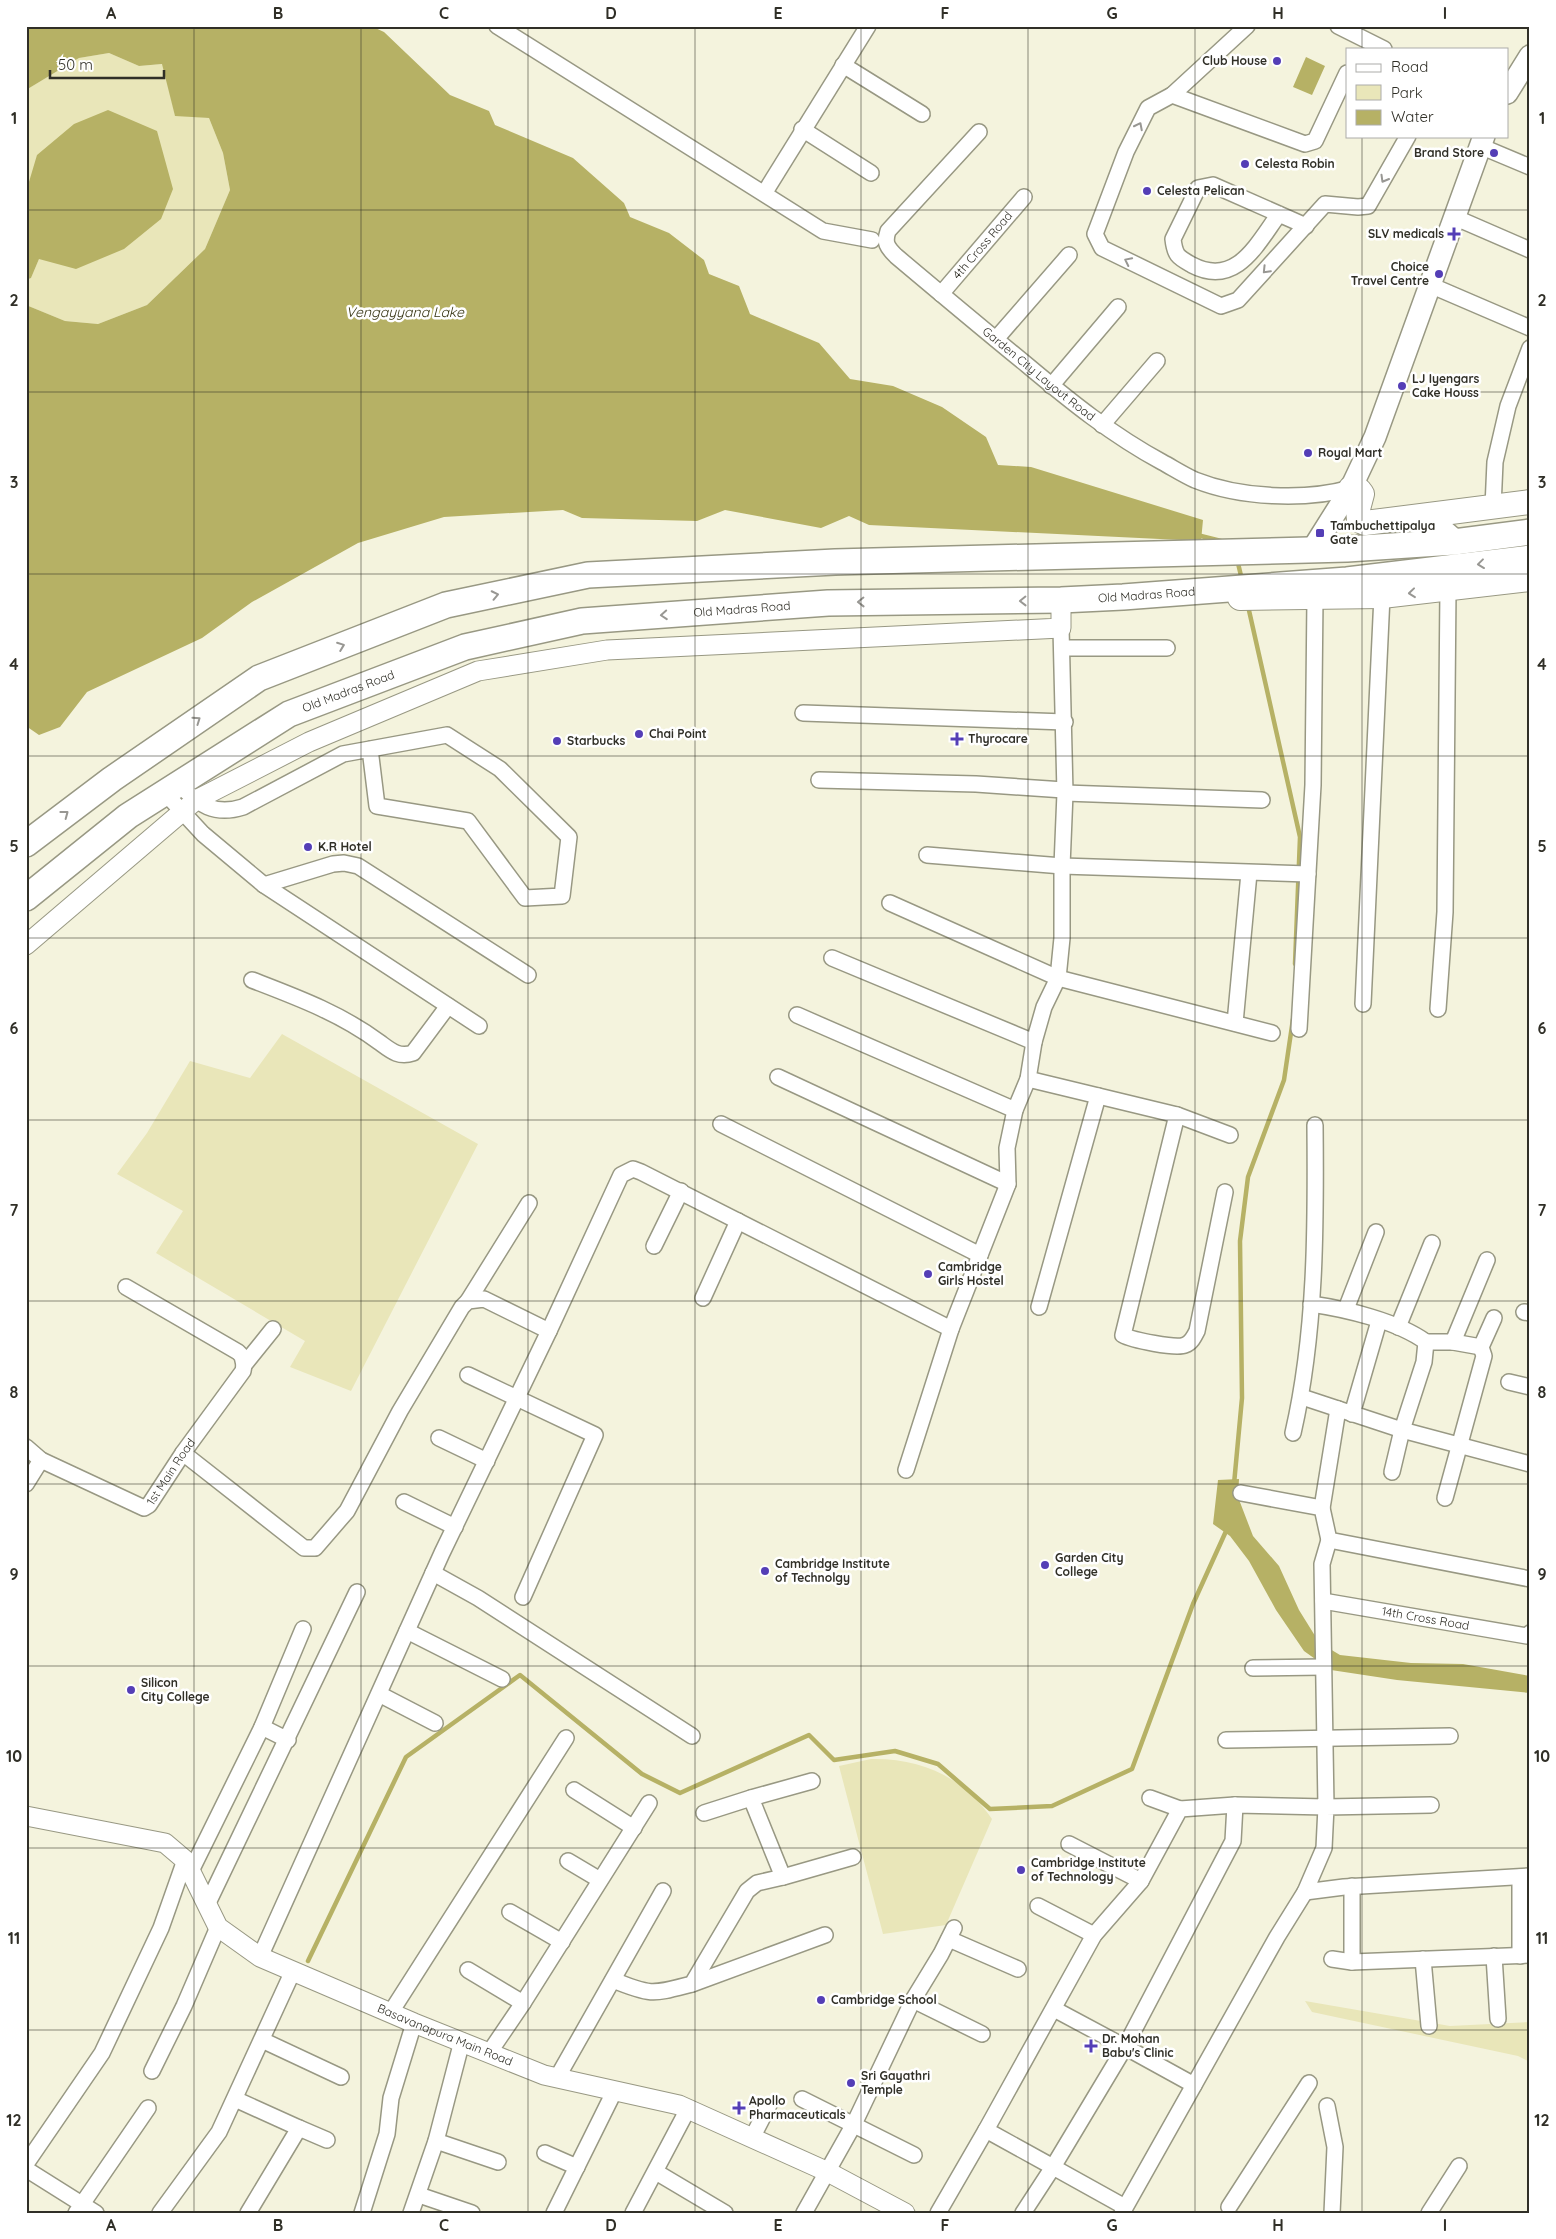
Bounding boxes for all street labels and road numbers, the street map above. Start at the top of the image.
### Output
street label: 4th Cross Road [949,208,1015,282]
street label: Garden City Layout Road [980,323,1098,424]
street label: Old Madras Road [1098,584,1196,605]
street label: Old Madras Road [693,598,791,620]
street label: Old Madras Road [300,667,396,715]
street label: 1st Main Road [143,1435,198,1508]
street label: 14th Cross Road [1381,1603,1471,1633]
street label: Basavanapura Main Road [375,2000,515,2069]

